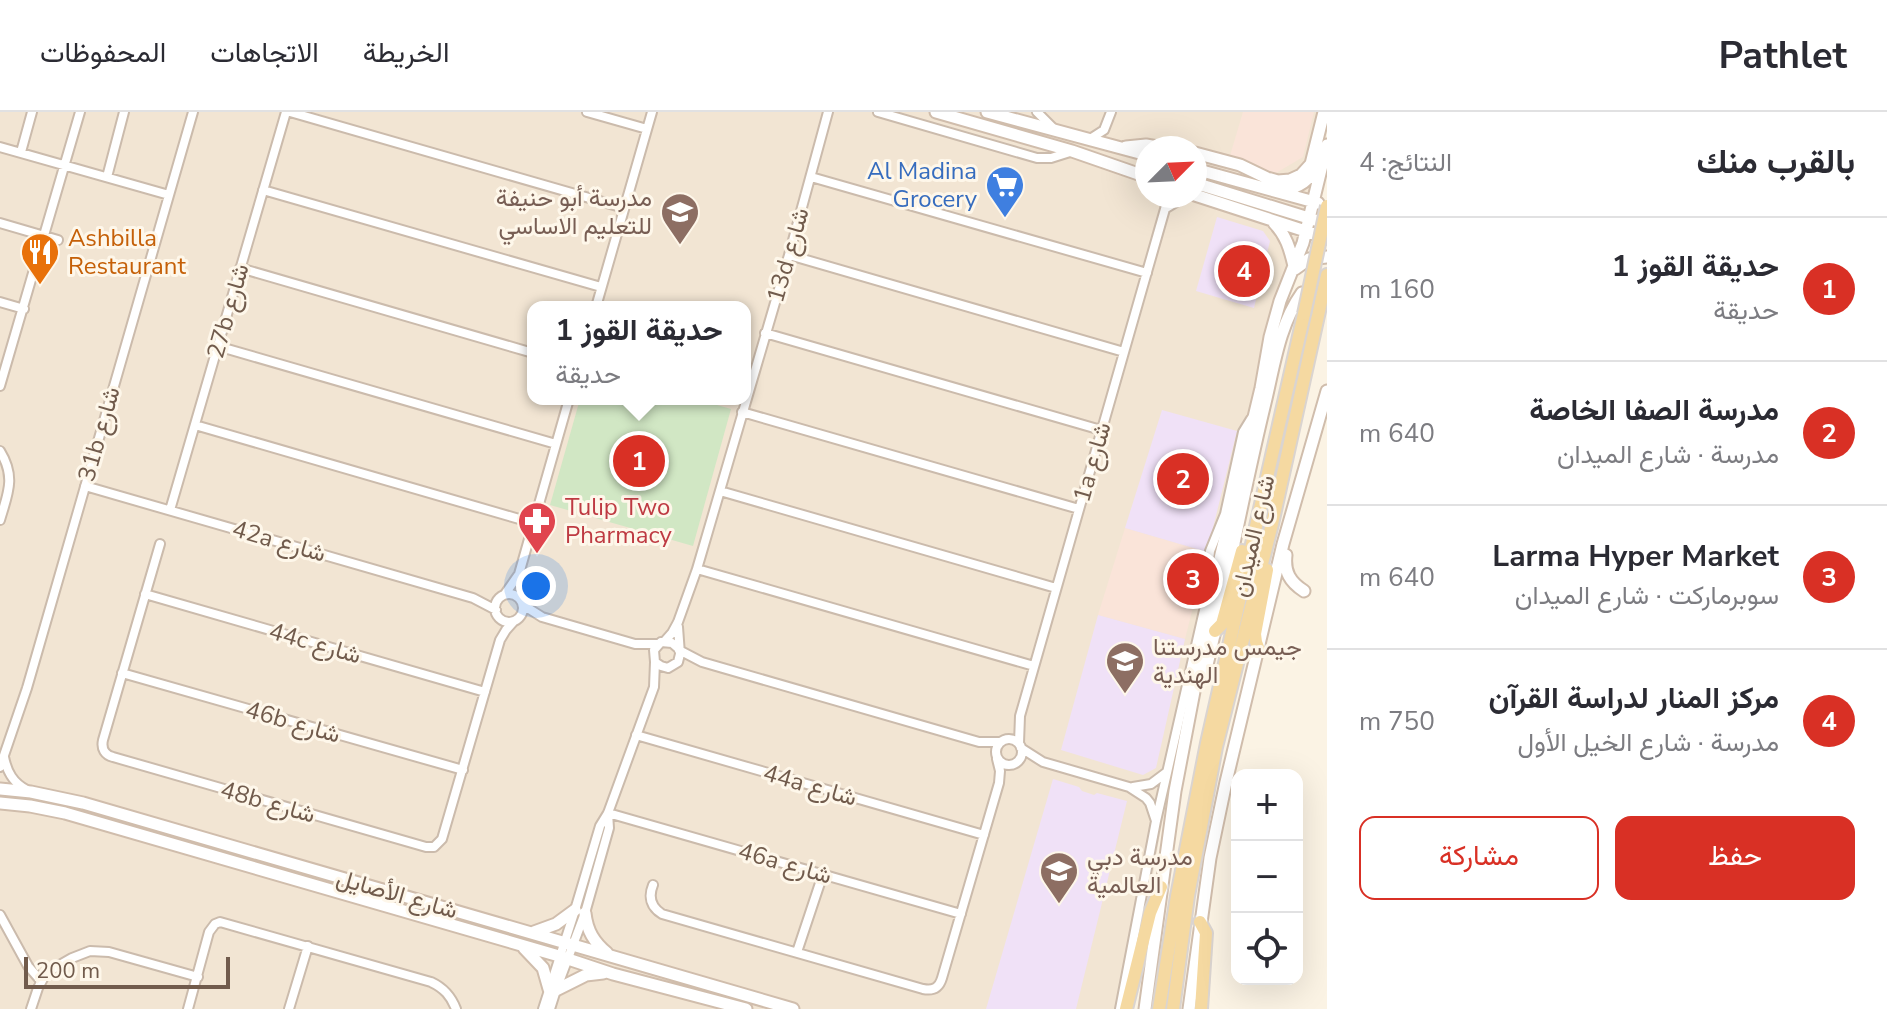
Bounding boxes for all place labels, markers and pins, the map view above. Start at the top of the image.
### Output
place label: Al Madina Grocery [867,155,978,215]
supermarket icon: Al Madina Grocery [984,164,1026,219]
place label: مدرسة أبو حنيفة للتعليم الاساسي [496,182,652,245]
school or university icon: مدرسة أبو حنيفة للتعليم الاساسي [659,191,701,246]
place label: Ashbilla Restaurant [68,222,186,282]
restaurant icon: Ashbilla Restaurant [19,231,61,286]
pin: 4 [1218,241,1270,301]
pin: 1 [613,431,665,491]
pin: 2 [1157,449,1209,509]
place label: Tulip Two Pharmacy [565,491,673,551]
pharmacy icon: Tulip Two Pharmacy [516,500,558,555]
pin: 3 [1167,549,1219,609]
place label: جيمس مدرستنا الهندية [1153,631,1302,691]
school or university icon: جيمس مدرستنا الهندية [1104,640,1146,695]
place label: مدرسة دبي العالمية [1087,841,1193,901]
school or university icon: مدرسة دبي العالمية [1038,850,1080,905]

